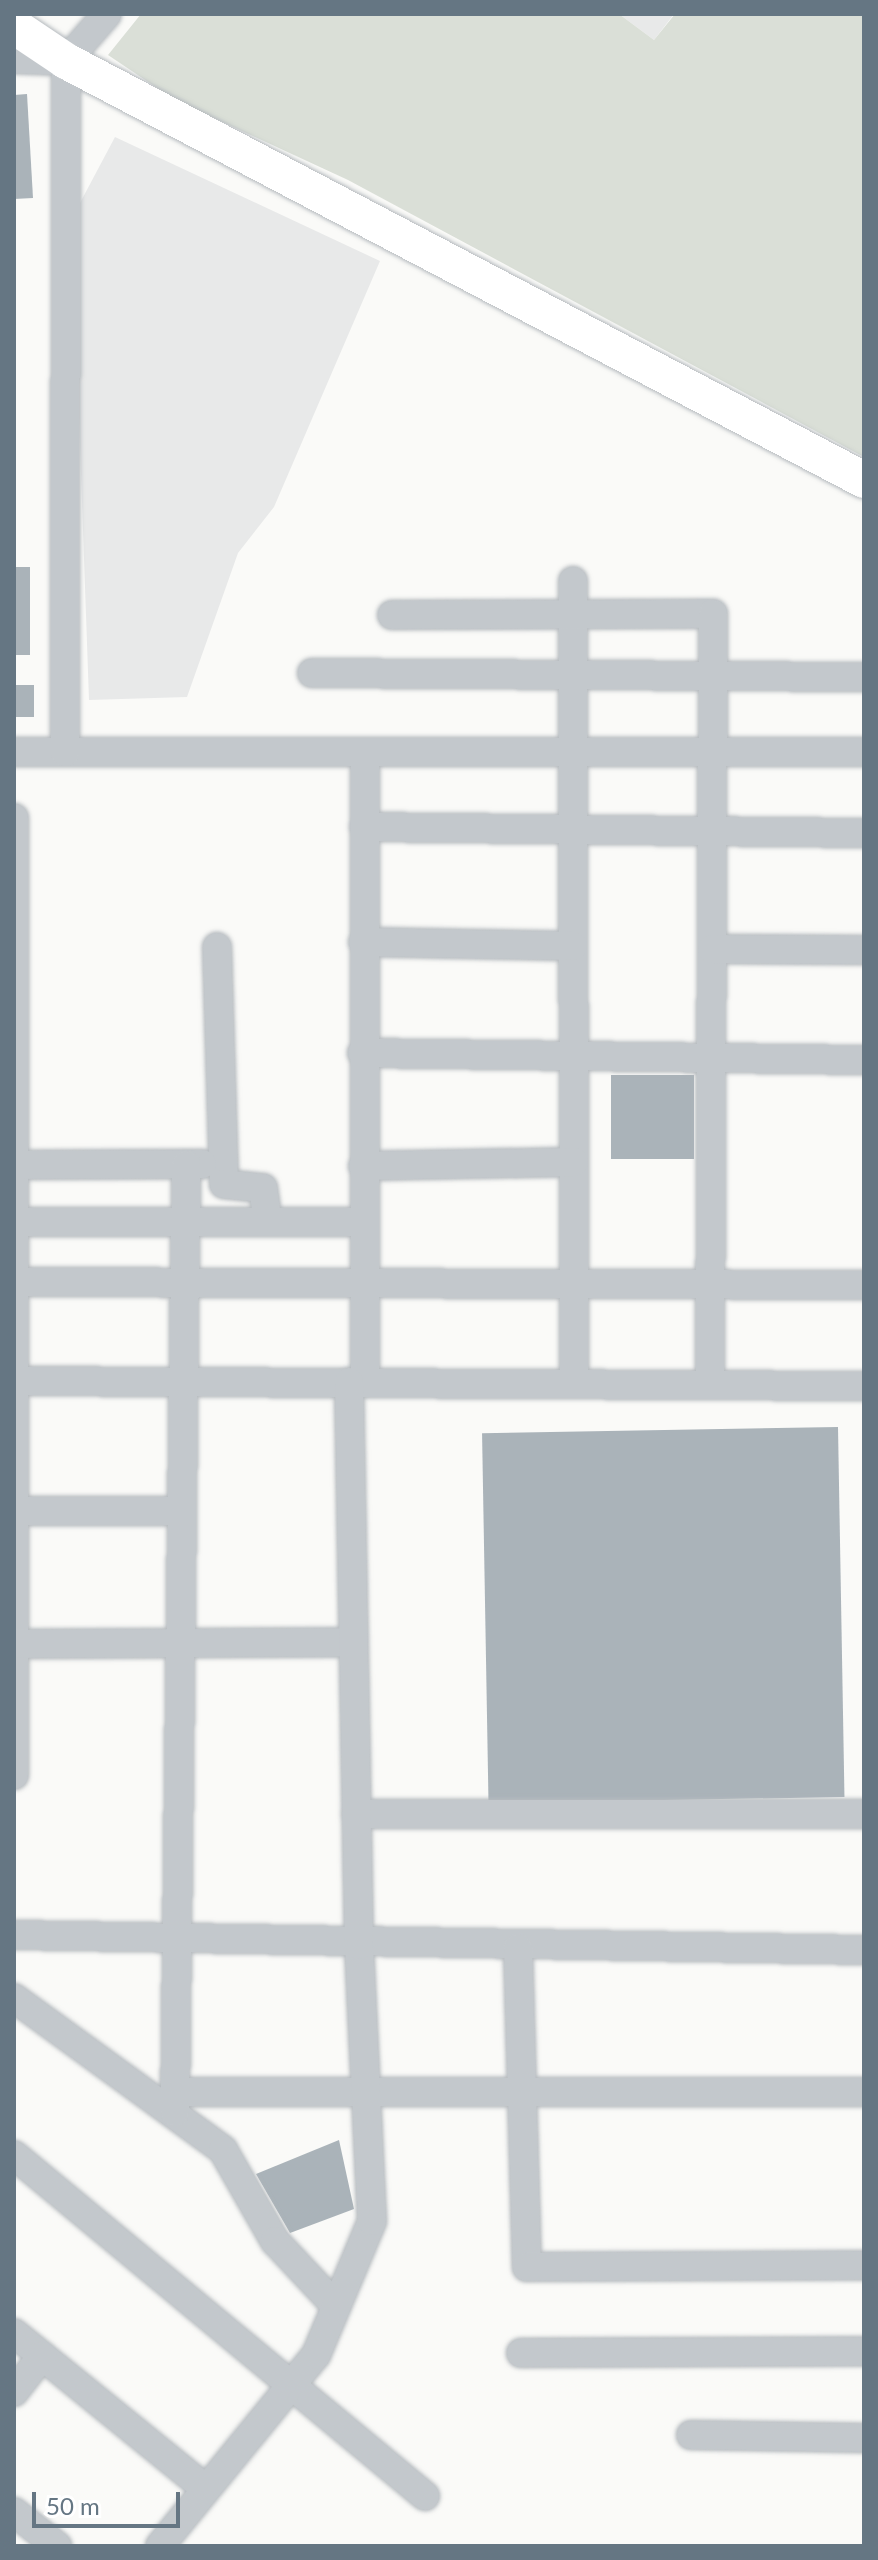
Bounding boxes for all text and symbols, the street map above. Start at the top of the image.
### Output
scale bar [36,2476,184,2526]
text: 50 m [46,2491,100,2520]

